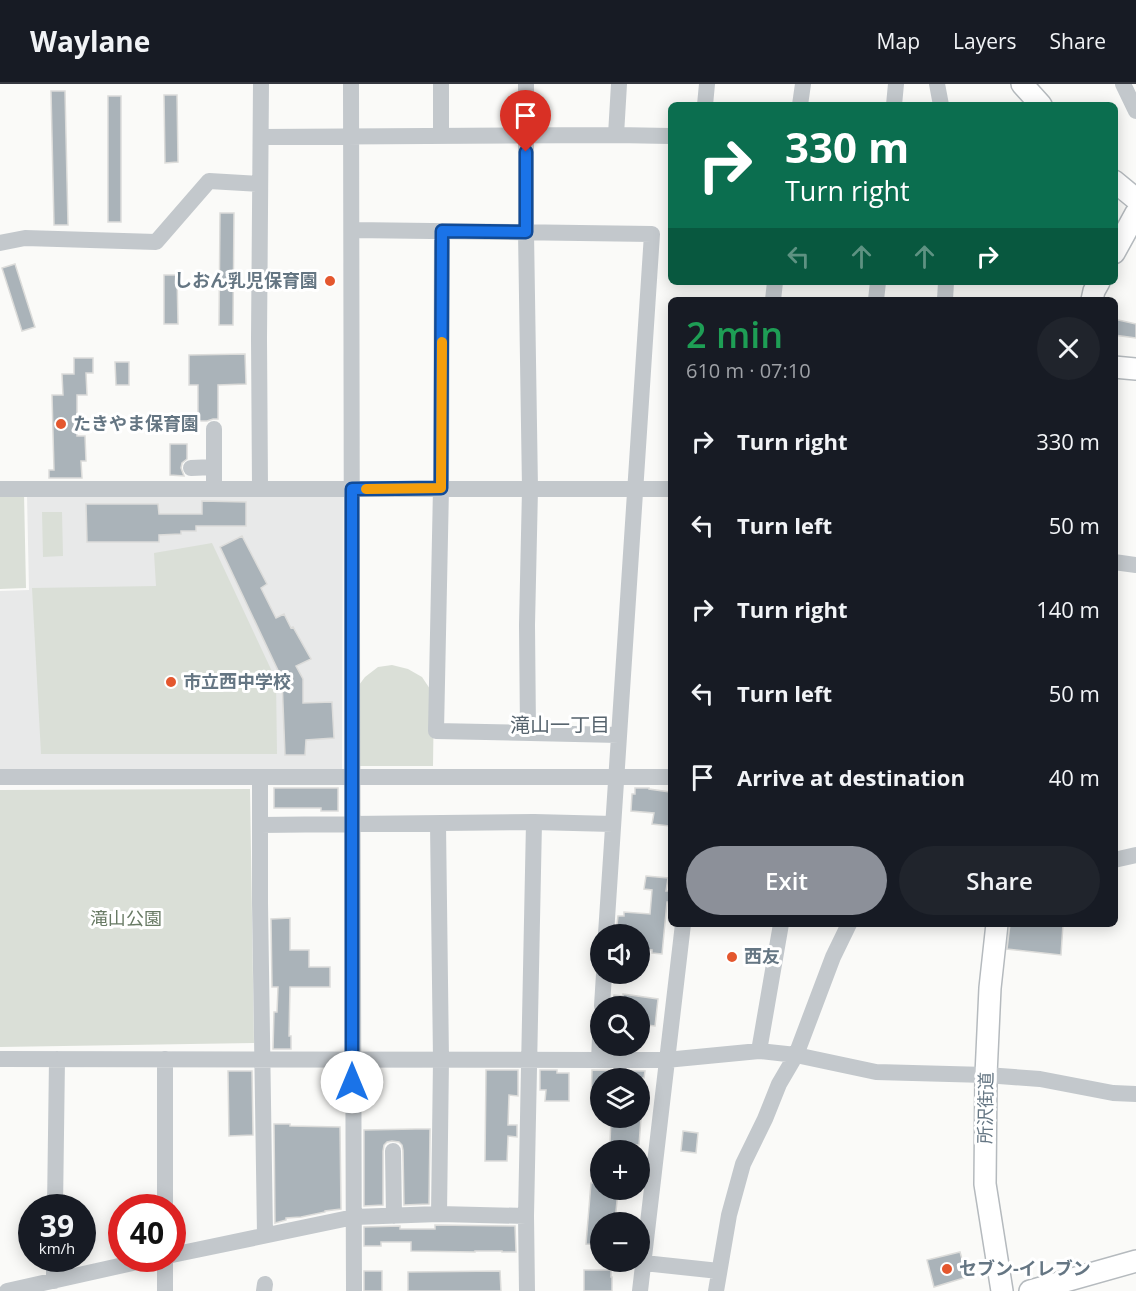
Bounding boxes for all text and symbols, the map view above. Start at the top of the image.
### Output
text: Waylane [30,22,150,60]
text: Map [877,27,920,55]
text: Layers [953,27,1017,55]
text: Share [1050,27,1106,55]
pin [500,90,551,152]
icon: arrive [509,99,542,132]
text: 330 m [785,118,909,175]
icon: right [686,126,764,204]
text: Turn right [785,172,910,209]
icon: left [782,240,815,273]
icon: ahead [845,240,878,273]
icon: ahead [908,240,941,273]
icon: right [971,240,1004,273]
place label: しおん乳児保育園 [174,268,318,292]
marker: しおん乳児保育園 [323,274,337,288]
text: 2 min [686,310,783,359]
button: close [1037,317,1100,380]
text: 610 m · 07:10 [686,357,811,384]
place label: たきやま保育園 [73,411,199,435]
marker: たきやま保育園 [54,417,68,431]
icon: right [686,425,719,458]
text: Turn right [737,426,848,456]
text: 330 m [1036,426,1100,456]
icon: left [686,509,719,542]
text: Turn left [737,510,832,540]
text: 50 m [1049,510,1100,540]
icon: right [686,593,719,626]
text: Turn right [737,594,848,624]
text: 140 m [1036,594,1100,624]
place label: 市立西中学校 [183,669,291,693]
marker: 市立西中学校 [164,675,178,689]
icon: left [686,677,719,710]
text: Turn left [737,678,832,708]
text: 50 m [1049,678,1100,708]
district label: 滝山一丁目 [510,711,610,738]
icon: arrive [686,761,719,794]
text: Arrive at destination [737,762,965,792]
text: 40 m [1049,762,1100,792]
button: Exit [686,846,887,915]
button: Share [899,846,1100,915]
park label: 滝山公園 [90,906,162,930]
map controls [590,924,650,1272]
button: sound [590,924,650,984]
place label: 西友 [744,944,780,968]
marker: 西友 [725,950,739,964]
button: search [590,996,650,1056]
position arrow [320,1050,384,1114]
button: layers [590,1068,650,1128]
street label: 所沢街道 [972,1072,998,1144]
button: + [590,1140,650,1200]
speed limit sign: 40 [108,1194,186,1272]
text: 39 [40,1205,74,1246]
button: − [590,1212,650,1272]
text: km/h [39,1238,75,1258]
place label: セブン-イレブン [959,1256,1091,1280]
marker: セブン-イレブン [940,1262,954,1276]

